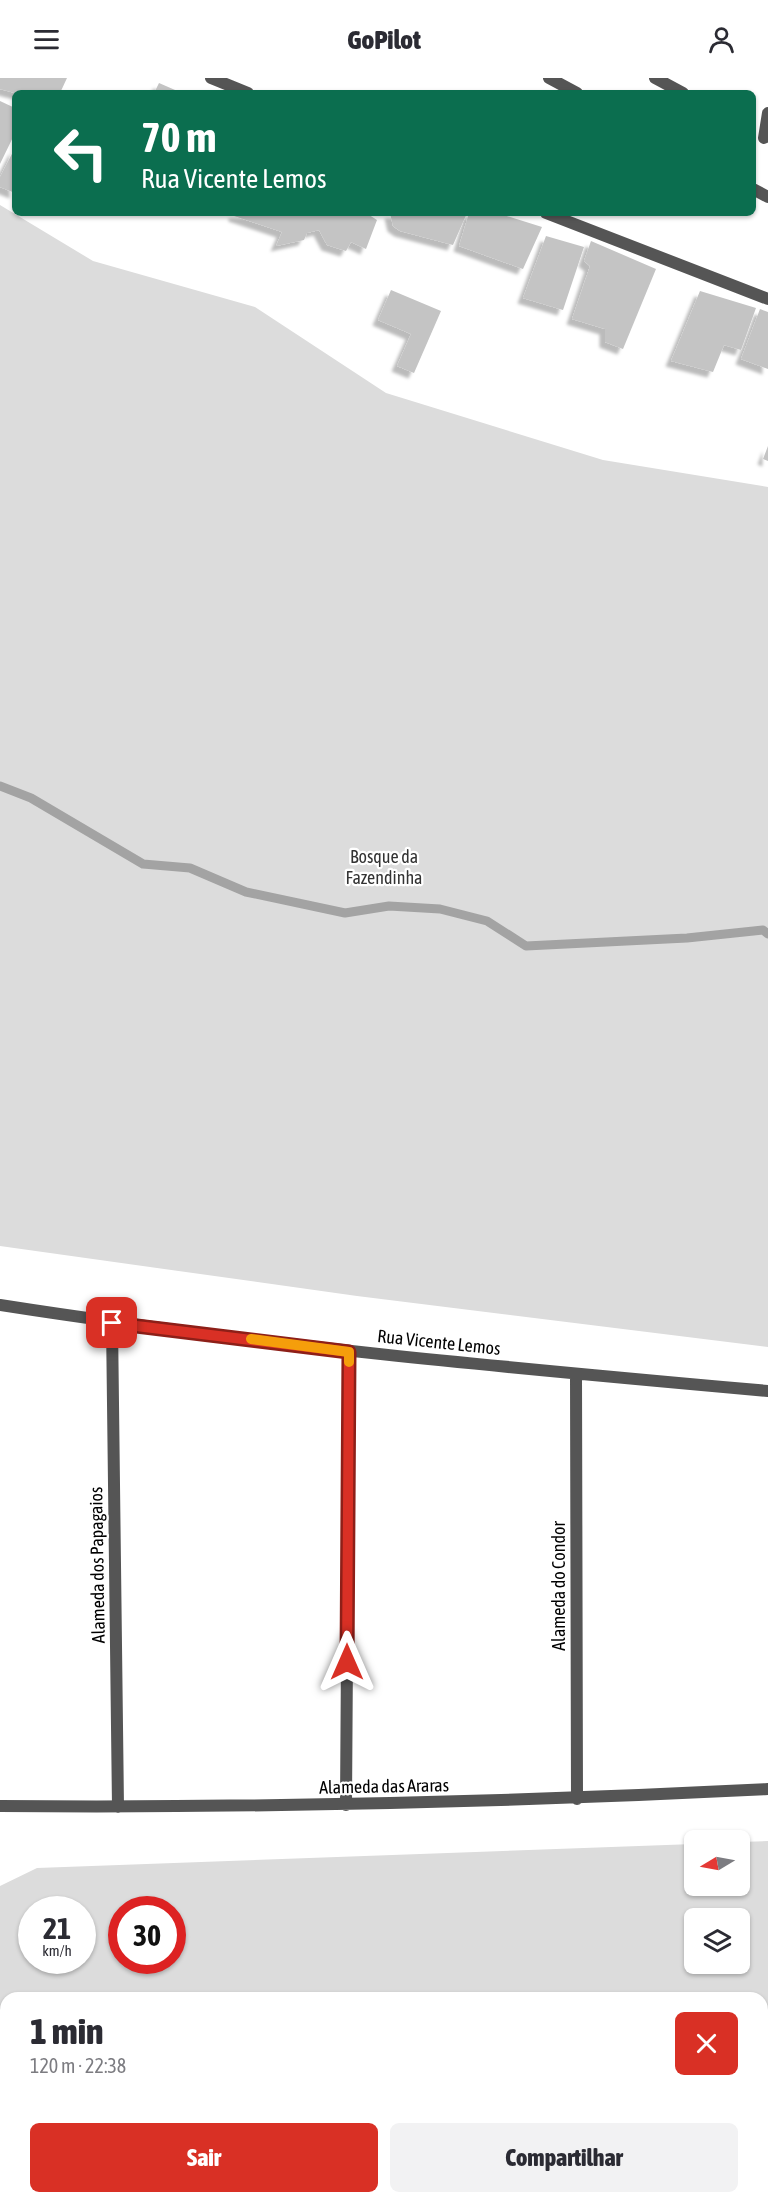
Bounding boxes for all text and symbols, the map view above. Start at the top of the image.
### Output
icon: menu [30,23,63,56]
icon: person [705,23,738,56]
text: GoPilot [347,24,421,55]
text: 70 m [141,113,216,161]
icon: left [42,114,120,192]
text: Rua Vicente Lemos [141,163,326,194]
park label: Bosque da Fazendinha [346,846,422,888]
pin [86,1297,137,1348]
icon: arrive [95,1306,128,1339]
street label: Rua Vicente Lemos [376,1325,502,1359]
street label: Alameda dos Papagaios [85,1487,109,1643]
street label: Alameda do Condor [548,1521,569,1651]
position arrow [315,1630,379,1694]
street label: Alameda das Araras [319,1774,449,1798]
north arrow [684,1830,750,1896]
map controls [684,1830,750,1974]
speed limit sign: 30 [108,1896,186,1974]
button: layers [684,1908,750,1974]
text: 21 [43,1911,71,1945]
text: km/h [42,1942,72,1959]
text: 1 min [30,2010,104,2052]
button: close [675,2012,738,2075]
text: 120 m · 22:38 [30,2054,126,2077]
button: Sair [30,2123,378,2192]
button: Compartilhar [390,2123,738,2192]

